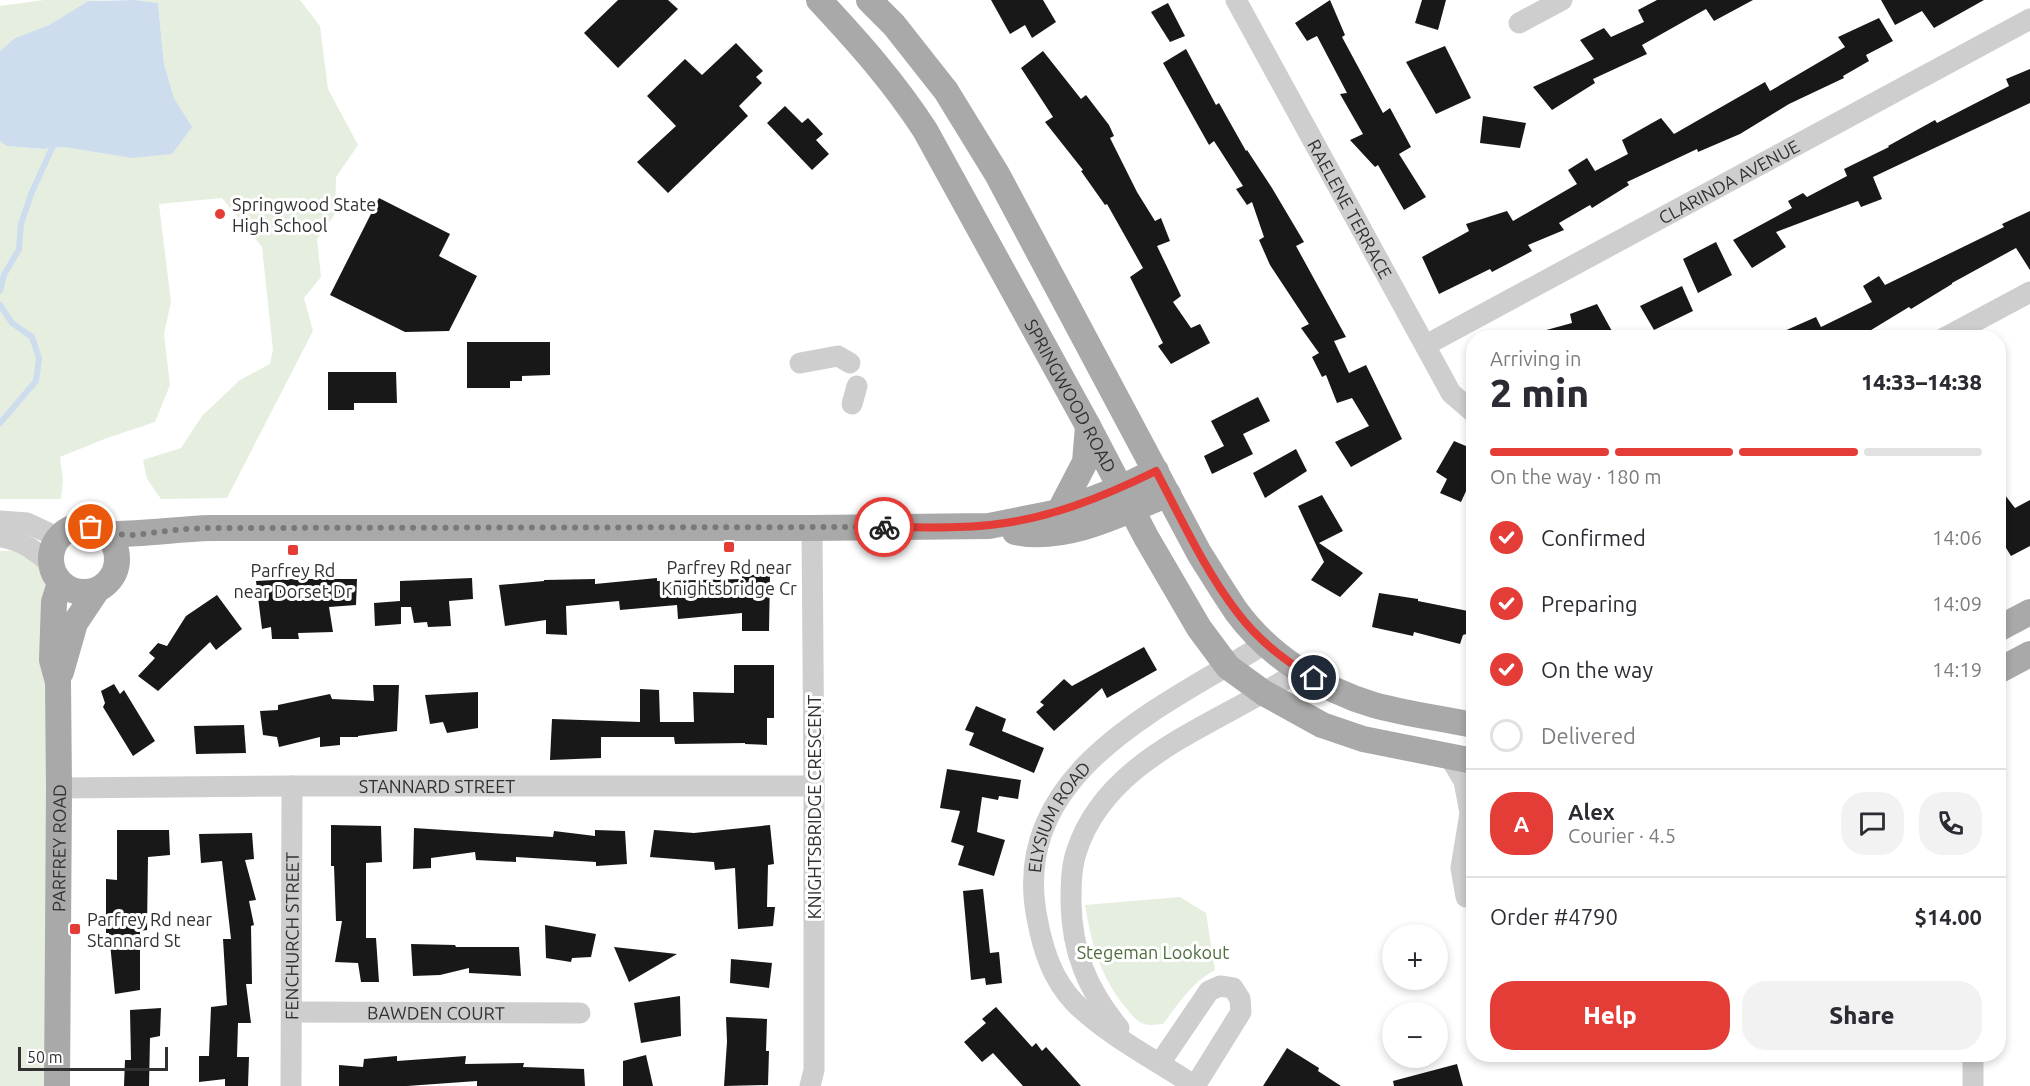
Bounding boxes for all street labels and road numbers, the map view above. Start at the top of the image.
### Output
street label: RAELENE TERRACE [1304,136,1396,282]
street label: CLARINDA AVENUE [1655,136,1803,228]
street label: SPRINGWOOD ROAD [1021,315,1120,476]
street label: KNIGHTSBRIDGE CRESCENT [804,695,824,919]
street label: ELYSIUM ROAD [1024,757,1094,874]
street label: STANNARD STREET [359,776,515,796]
street label: PARFREY ROAD [48,784,69,912]
street label: FENCHURCH STREET [281,852,302,1020]
street label: BAWDEN COURT [367,1002,505,1023]

